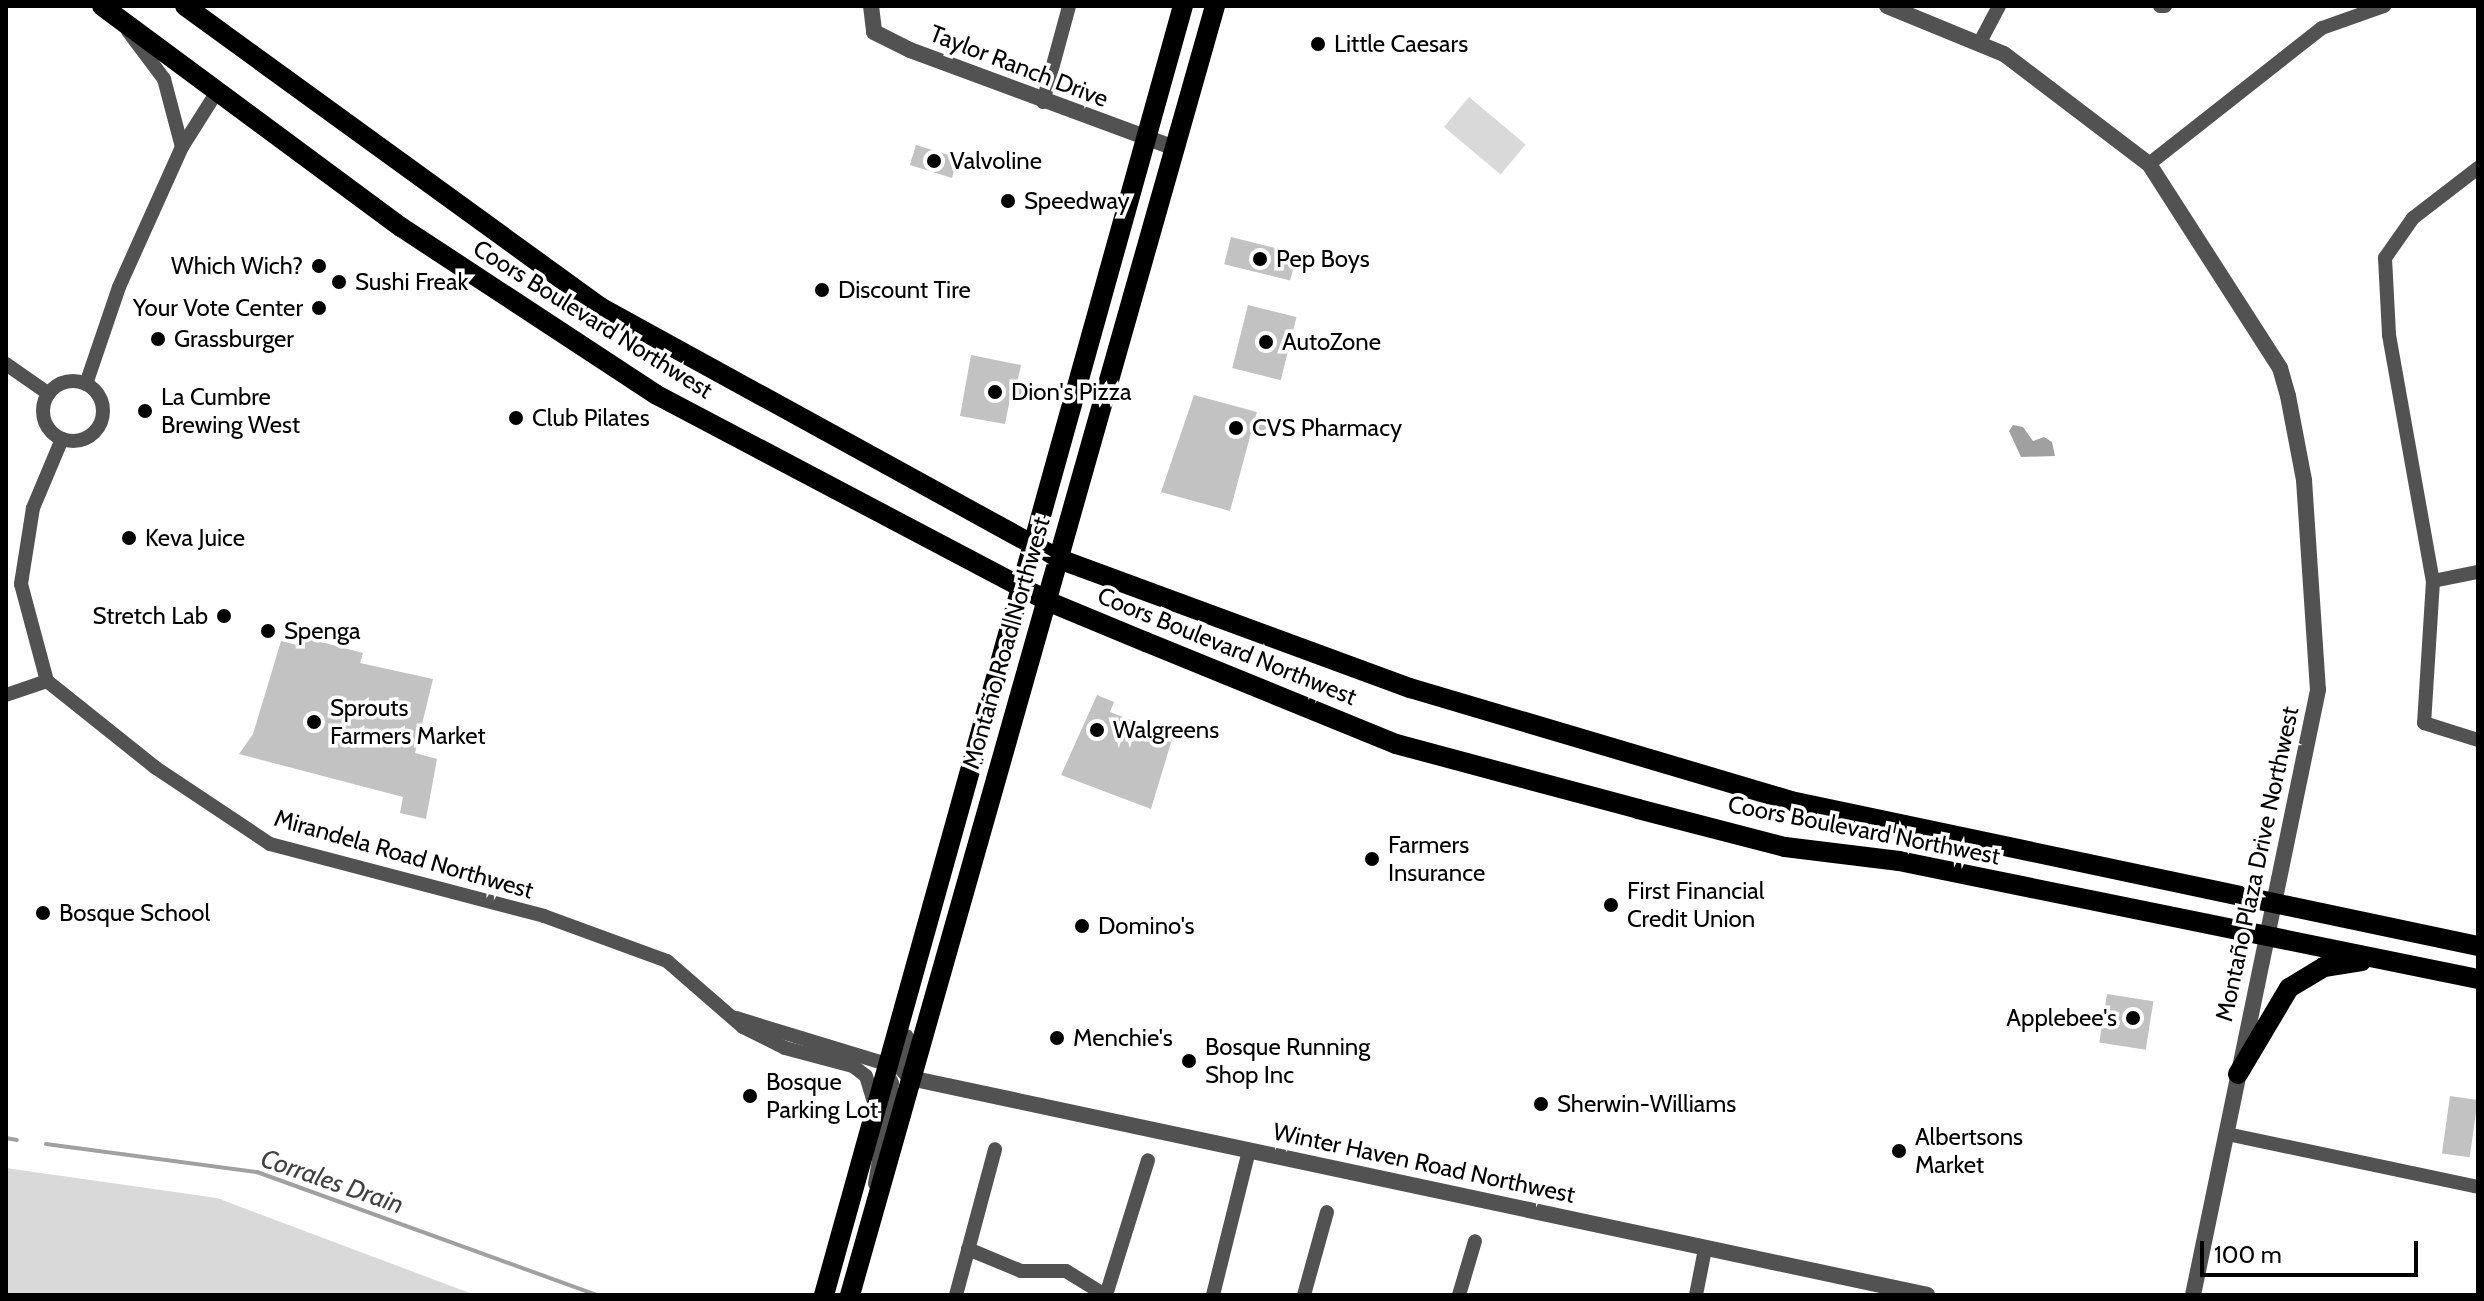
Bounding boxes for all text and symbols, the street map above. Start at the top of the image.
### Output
street label: Taylor Ranch Drive [926,19,1112,113]
place label: Little Caesars [1334,30,1468,58]
marker: Little Caesars [1309,35,1327,53]
place label: Valvoline [950,147,1042,175]
marker: Valvoline [925,152,943,170]
place label: Speedway [1024,187,1130,215]
marker: Speedway [999,192,1017,210]
street label: Coors Boulevard Northwest [468,233,718,405]
place label: Pep Boys [1276,245,1370,273]
marker: Pep Boys [1251,250,1269,268]
place label: Which Wich? [171,252,303,280]
marker: Which Wich? [310,257,328,275]
place label: Sushi Freak [355,268,468,296]
marker: Sushi Freak [330,273,348,291]
place label: Discount Tire [838,276,971,304]
marker: Discount Tire [813,281,831,299]
place label: Your Vote Center [133,294,303,322]
marker: Your Vote Center [310,299,328,317]
place label: Grassburger [174,325,294,353]
place label: AutoZone [1282,328,1381,356]
marker: Grassburger [149,330,167,348]
marker: AutoZone [1257,333,1275,351]
place label: Dion's Pizza [1011,378,1132,406]
place label: La Cumbre Brewing West [161,383,300,439]
marker: Dion's Pizza [986,383,1004,401]
marker: La Cumbre Brewing West [136,402,154,420]
place label: Club Pilates [532,404,650,432]
marker: Club Pilates [507,409,525,427]
place label: CVS Pharmacy [1252,414,1402,442]
marker: CVS Pharmacy [1227,419,1245,437]
street label: Montaño Road Northwest [956,514,1056,772]
place label: Keva Juice [145,524,245,552]
marker: Keva Juice [120,529,138,547]
street label: Coors Boulevard Northwest [1093,581,1361,711]
place label: Stretch Lab [93,602,208,630]
marker: Stretch Lab [215,607,233,625]
place label: Spenga [284,617,360,645]
marker: Spenga [259,622,277,640]
place label: Sprouts Farmers Market [330,694,486,750]
street label: Montaño Plaza Drive Northwest [2210,704,2304,1024]
marker: Sprouts Farmers Market [305,713,323,731]
place label: Walgreens [1113,716,1219,744]
marker: Walgreens [1088,721,1106,739]
street label: Coors Boulevard Northwest [1725,789,2003,871]
street label: Mirandela Road Northwest [271,803,537,905]
place label: Farmers Insurance [1388,831,1485,887]
marker: Farmers Insurance [1363,850,1381,868]
place label: First Financial Credit Union [1627,877,1764,933]
marker: First Financial Credit Union [1602,896,1620,914]
place label: Bosque School [59,899,210,927]
marker: Bosque School [34,904,52,922]
place label: Domino's [1098,912,1195,940]
marker: Domino's [1073,917,1091,935]
place label: Applebee's [2006,1004,2117,1032]
marker: Applebee's [2124,1009,2142,1027]
place label: Menchie's [1073,1024,1173,1052]
marker: Menchie's [1048,1029,1066,1047]
place label: Bosque Running Shop Inc [1205,1033,1370,1089]
marker: Bosque Running Shop Inc [1180,1052,1198,1070]
place label: Bosque Parking Lot [766,1068,878,1124]
marker: Bosque Parking Lot [741,1087,759,1105]
place label: Sherwin-Williams [1557,1090,1736,1118]
marker: Sherwin-Williams [1532,1095,1550,1113]
street label: Winter Haven Road Northwest [1270,1117,1578,1209]
place label: Albertsons Market [1915,1123,2023,1179]
marker: Albertsons Market [1890,1142,1908,1160]
water label: Corrales Drain [257,1143,407,1221]
scale bar [2204,1225,2422,1275]
text: 100 m [2214,1240,2282,1269]

